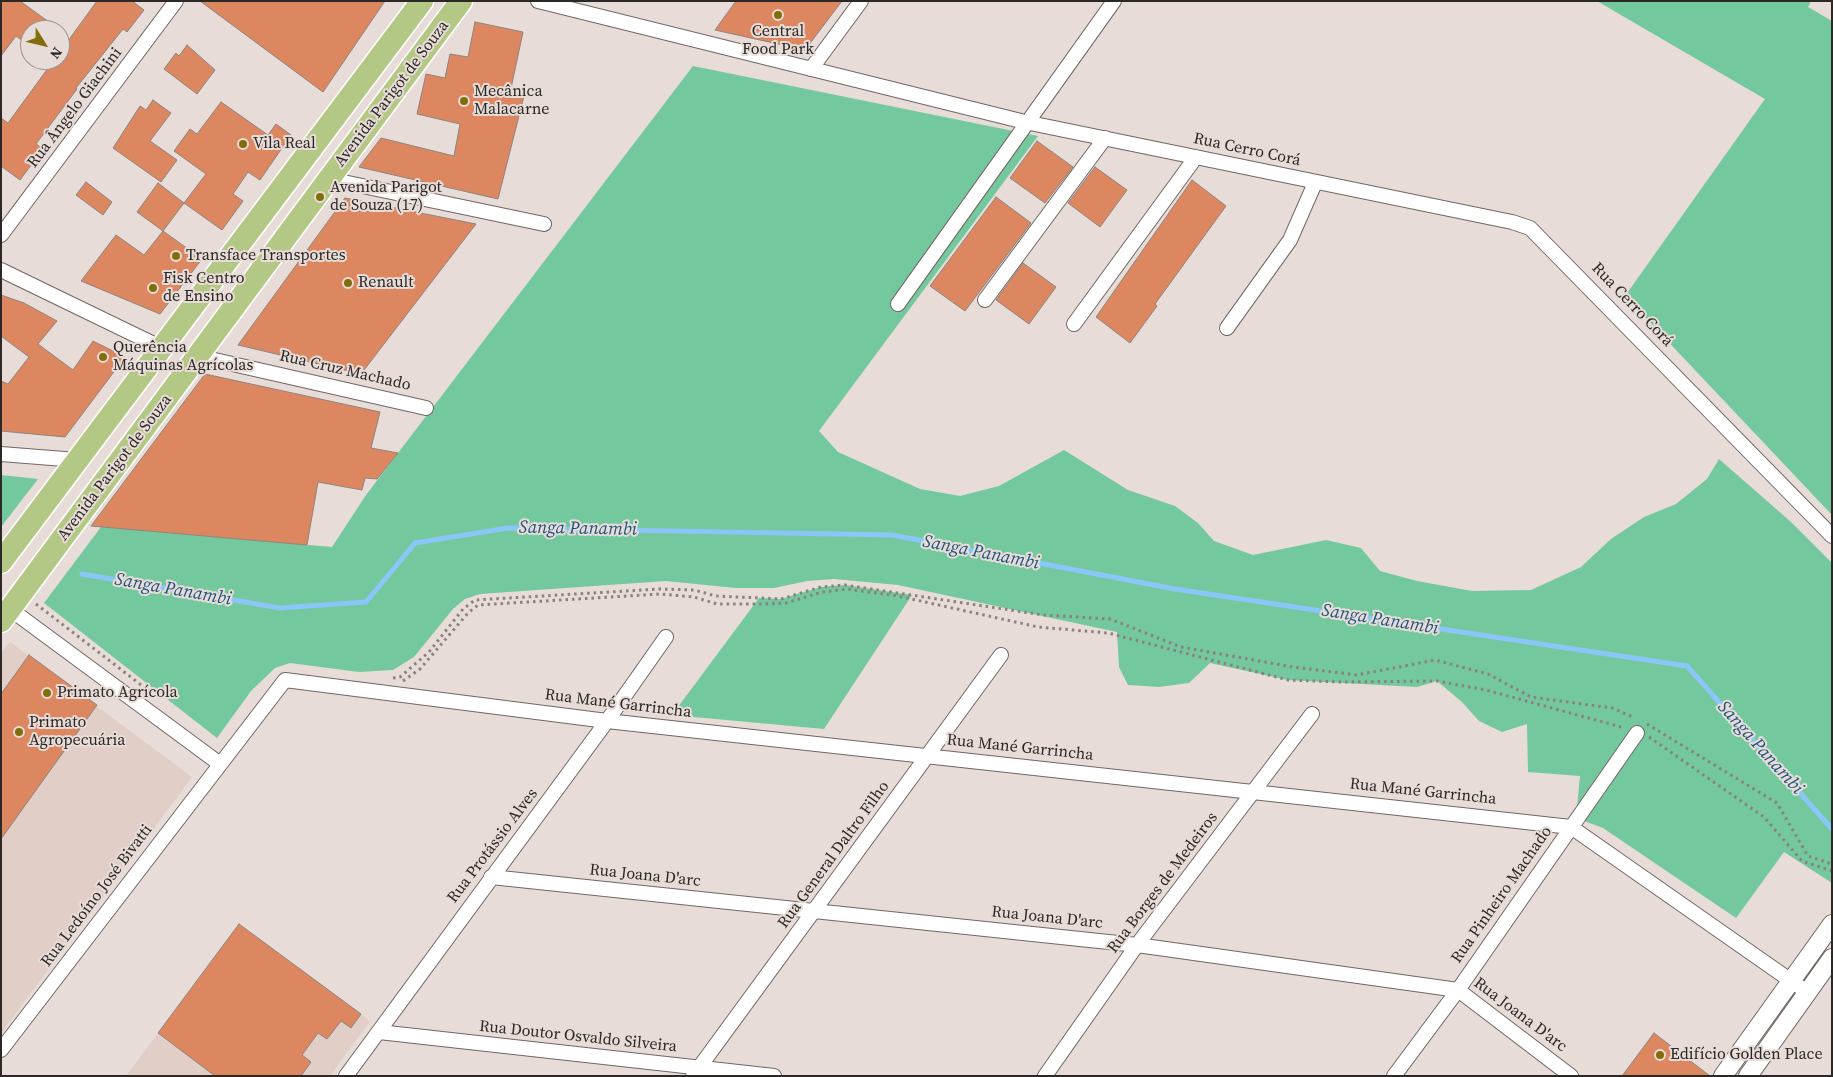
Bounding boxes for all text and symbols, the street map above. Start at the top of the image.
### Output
marker: Central Food Park [772,9,784,21]
street label: Avenida Parigot de Souza [331,17,453,171]
north arrow [20,20,70,70]
place label: Central Food Park [742,22,814,60]
text: N [45,43,67,63]
street label: Rua Ângelo Giachini [24,44,126,172]
place label: Mecânica Malacarne [474,82,550,120]
marker: Mecânica Malacarne [458,95,470,107]
street label: Rua Cerro Corá [1192,129,1302,171]
place label: Vila Real [253,134,316,154]
marker: Vila Real [237,138,249,150]
place label: Avenida Parigot de Souza (17) [330,178,442,216]
marker: Avenida Parigot de Souza (17) [314,191,326,203]
place label: Transface Transportes [186,246,346,266]
marker: Transface Transportes [170,250,182,262]
street label: Rua Cerro Corá [1587,259,1677,351]
place label: Fisk Centro de Ensino [163,269,245,307]
place label: Renault [358,273,414,293]
marker: Renault [342,277,354,289]
marker: Fisk Centro de Ensino [147,282,159,294]
place label: Querência Máquinas Agrícolas [113,338,253,376]
street label: Rua Cruz Machado [277,347,413,395]
marker: Querência Máquinas Agrícolas [97,351,109,363]
street label: Avenida Parigot de Souza [54,391,176,545]
water label: Sanga Panambi [519,517,637,541]
water label: Sanga Panambi [921,531,1041,575]
water label: Sanga Panambi [113,569,233,611]
water label: Sanga Panambi [1320,600,1440,640]
place label: Primato Agrícola [57,683,178,703]
street label: Rua Mané Garrincha [544,685,692,723]
marker: Primato Agrícola [41,687,53,699]
water label: Sanga Panambi [1712,697,1808,799]
place label: Primato Agropecuária [29,713,126,751]
marker: Primato Agropecuária [13,726,25,738]
street label: Rua Mané Garrincha [946,731,1094,765]
street label: Rua Mané Garrincha [1349,775,1497,809]
street label: Rua General Daltro Filho [774,778,894,932]
street label: Rua Protássio Alves [444,785,542,907]
street label: Rua Borges de Medeiros [1104,809,1222,957]
street label: Rua Ledoíno José Bivatti [37,821,157,971]
street label: Rua Pinheiro Machado [1447,823,1557,967]
street label: Rua Joana D'arc [588,861,702,891]
street label: Rua Joana D'arc [990,903,1104,933]
street label: Rua Joana D'arc [1470,974,1570,1056]
street label: Rua Doutor Osvaldo Silveira [478,1017,678,1057]
place label: Edifício Golden Place [1670,1045,1823,1065]
marker: Edifício Golden Place [1654,1049,1666,1061]

